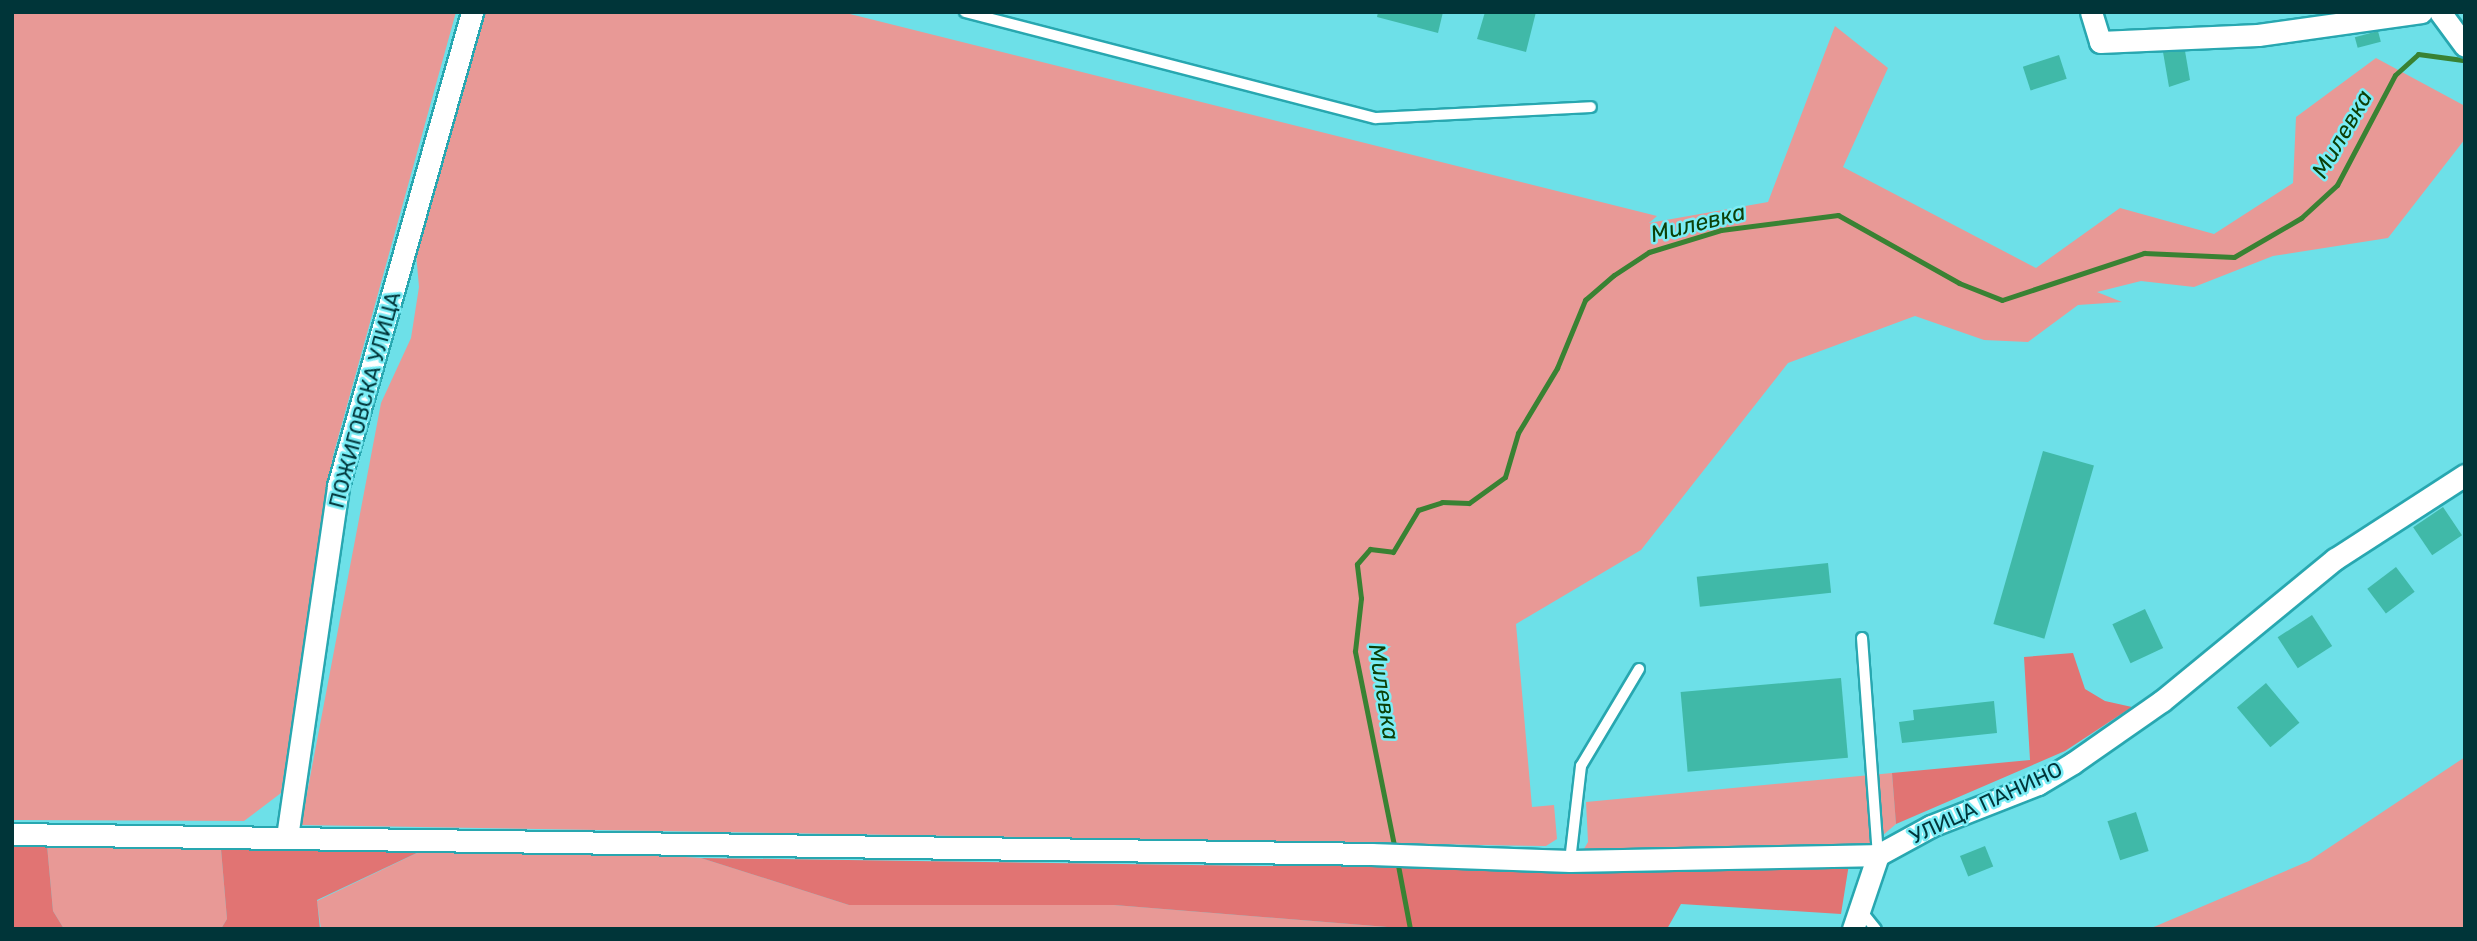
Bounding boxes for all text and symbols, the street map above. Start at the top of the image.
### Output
water label: Милевка [2306,85,2378,183]
water label: Милевка [1648,198,1748,248]
street label: ПОЖИГОВСКА УЛИЦА [324,289,406,511]
water label: Милевка [1363,642,1405,742]
street label: УЛИЦА ПАНИНО [1906,757,2066,849]

